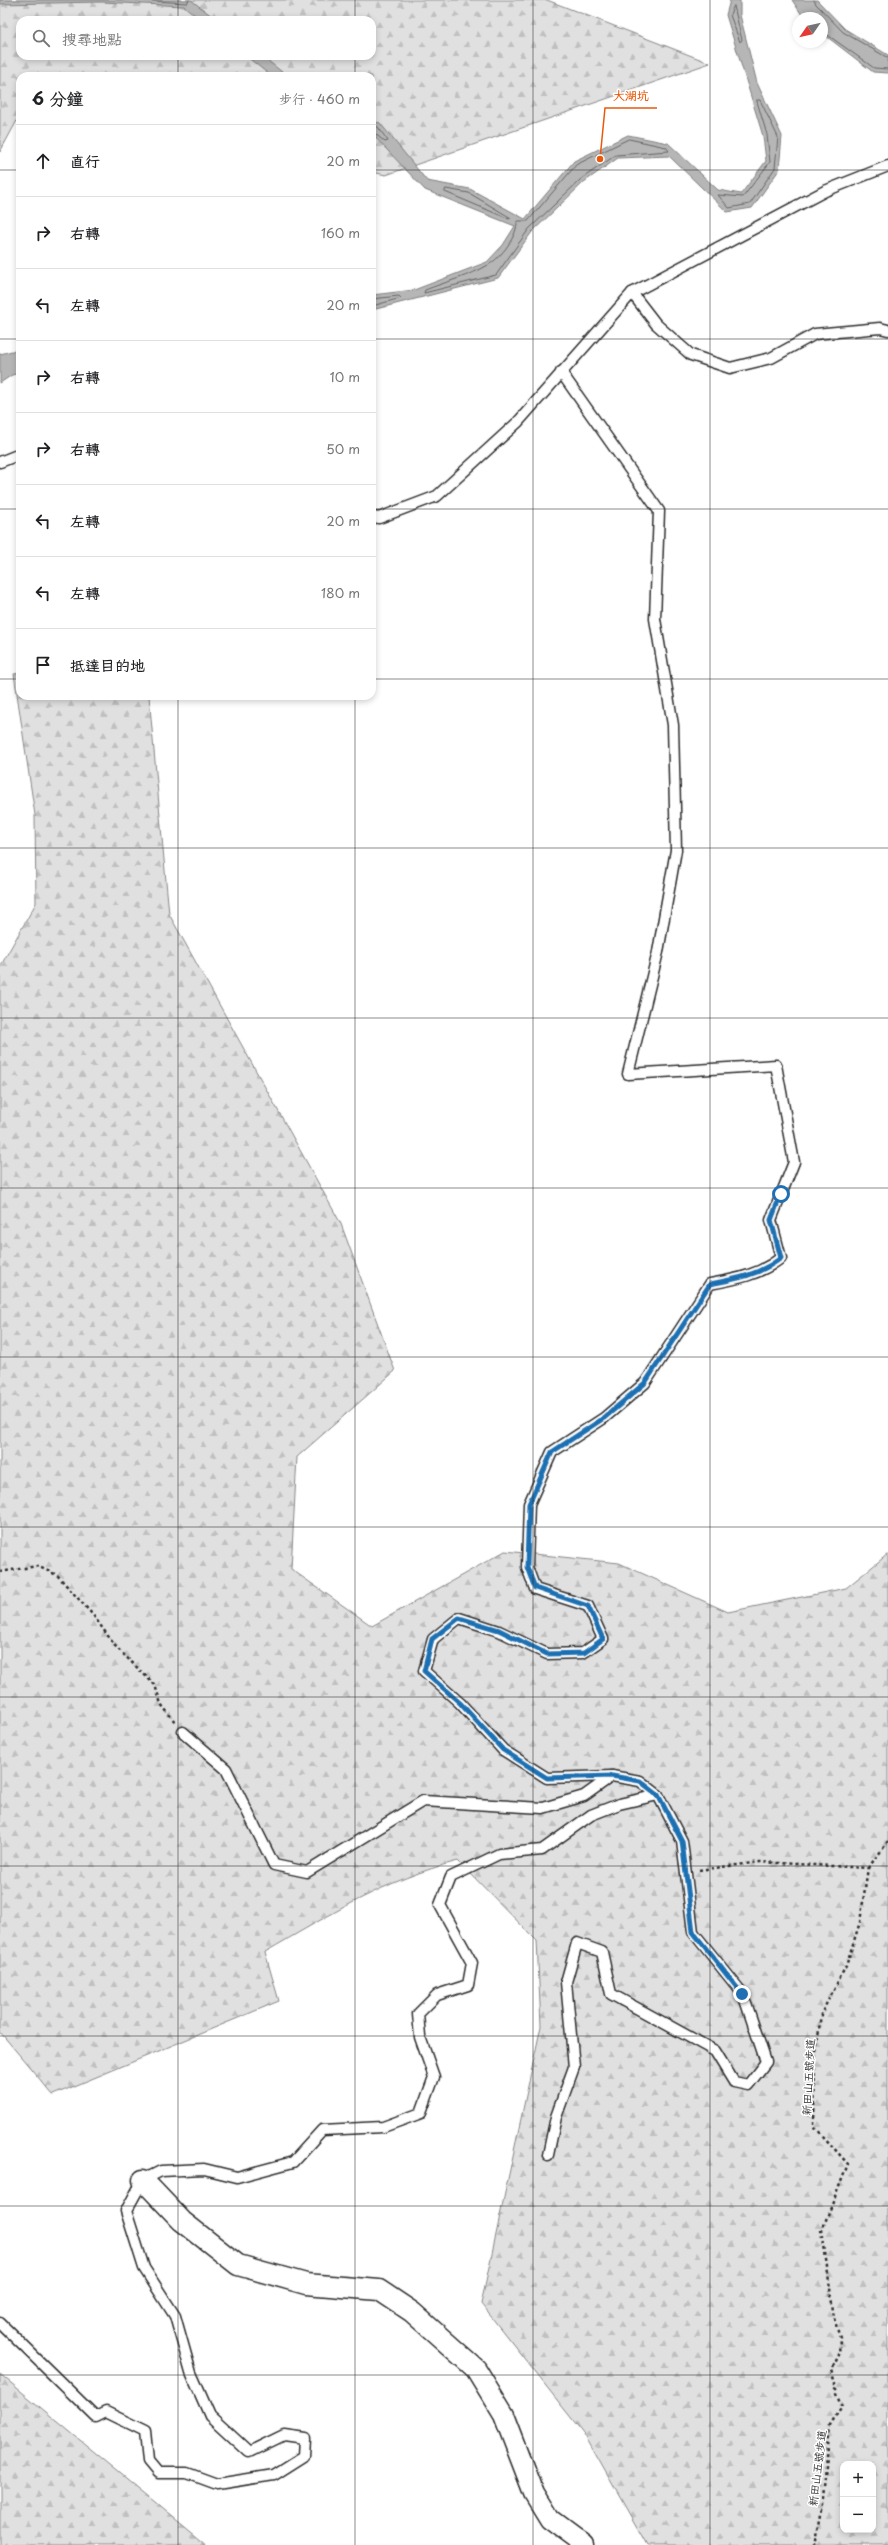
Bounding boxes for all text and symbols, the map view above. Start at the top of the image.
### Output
north arrow [792,12,828,48]
search box [16,16,376,60]
icon: search [30,27,52,49]
text: 搜尋地點 [62,27,122,50]
callout: 大湖坑 [605,84,657,108]
text: 6 分鐘 [32,85,83,111]
text: 大湖坑 [613,86,649,104]
text: 步行 · 460 m [279,89,360,108]
text: 直行 [70,149,100,172]
icon: ahead [32,150,54,172]
text: 20 m [326,151,360,170]
text: 右轉 [70,221,100,244]
icon: right [32,222,54,244]
text: 160 m [321,223,360,242]
text: 左轉 [70,293,100,316]
icon: left [32,294,54,316]
text: 20 m [326,295,360,314]
text: 右轉 [70,365,100,388]
icon: right [32,366,54,388]
text: 10 m [330,367,360,386]
text: 右轉 [70,437,100,460]
icon: right [32,438,54,460]
text: 50 m [326,439,360,458]
text: 左轉 [70,509,100,532]
icon: left [32,510,54,532]
text: 20 m [326,511,360,530]
text: 左轉 [70,581,100,604]
icon: left [32,582,54,604]
text: 180 m [321,583,360,602]
text: 抵達目的地 [70,653,145,676]
icon: arrive [32,654,54,676]
route start [772,1185,790,1203]
route end [733,1985,751,2003]
street label: 新田山五號步道 [797,2038,819,2116]
street label: 新田山五號步道 [804,2429,830,2507]
map controls [840,2461,876,2533]
button: + [840,2461,876,2497]
button: − [840,2497,876,2533]

